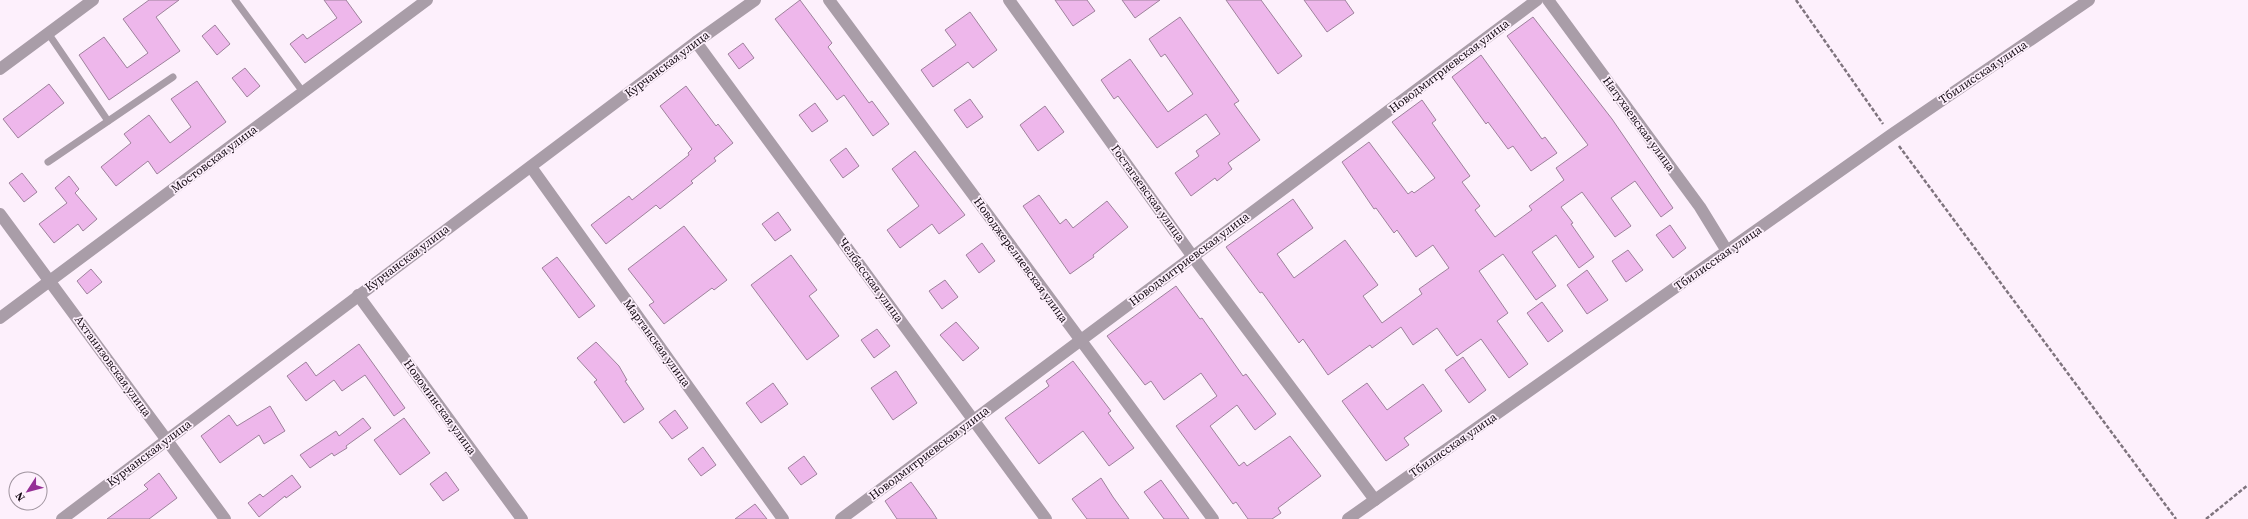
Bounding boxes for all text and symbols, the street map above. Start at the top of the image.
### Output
street label: Новодмитриевская улица [1386,15,1513,116]
street label: Курчанская улица [622,26,713,101]
street label: Тбилисская улица [1936,36,2031,107]
street label: Натухаевская улица [1599,73,1679,175]
street label: Мостовская улица [168,121,261,197]
street label: Гостагаевская улица [1107,141,1189,245]
street label: Новоджерелиевская улица [970,194,1072,327]
street label: Новодмитриевская улица [1126,208,1253,309]
street label: Курчанская улица [362,220,453,295]
street label: Тбилисская улица [1671,221,1766,294]
street label: Челбасская улица [835,235,908,326]
street label: Мартанская улица [620,296,695,391]
street label: Ахтанизовская улица [71,312,156,420]
street label: Новоминская улица [400,356,481,459]
street label: Новодмитриевская улица [866,402,993,503]
street label: Тбилисская улица [1406,408,1501,481]
street label: Курчанская улица [104,415,195,490]
north arrow [8,471,48,511]
text: N [12,489,29,504]

